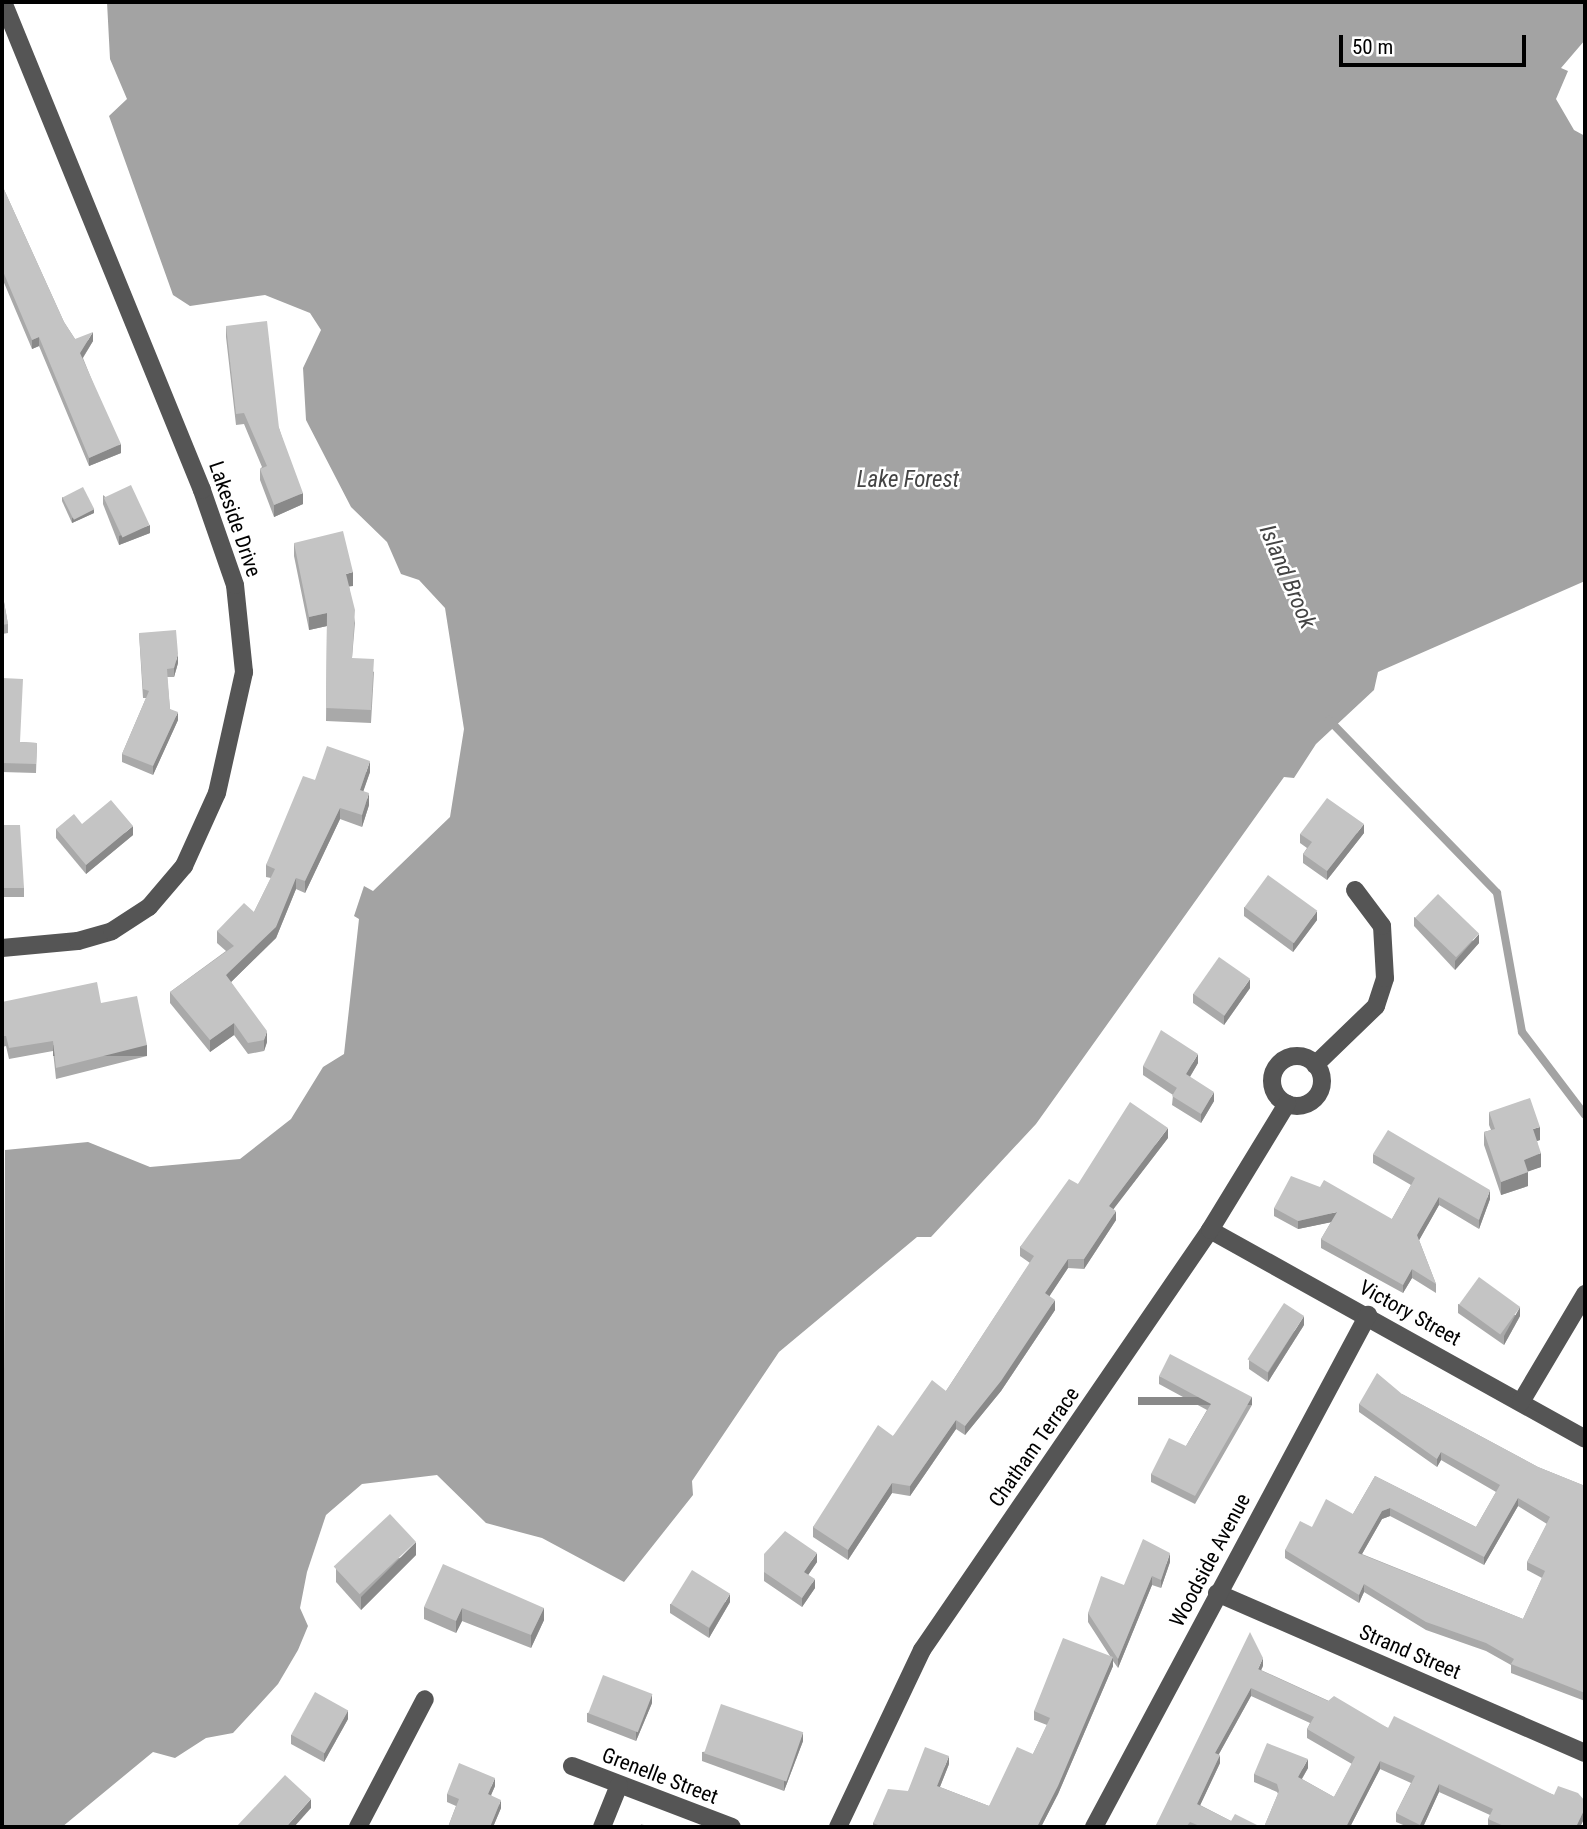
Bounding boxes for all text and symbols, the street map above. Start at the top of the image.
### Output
scale bar [1342,21,1529,65]
text: 50 m [1352,35,1393,59]
street label: Lakeside Drive [203,458,267,580]
water label: Lake Forest [857,466,959,494]
water label: Island Brook [1253,521,1321,633]
street label: Victory Street [1355,1275,1465,1351]
street label: Chatham Terrace [983,1382,1085,1512]
street label: Woodside Avenue [1164,1489,1256,1631]
street label: Strand Street [1355,1619,1465,1685]
street label: Grenelle Street [599,1742,721,1810]

